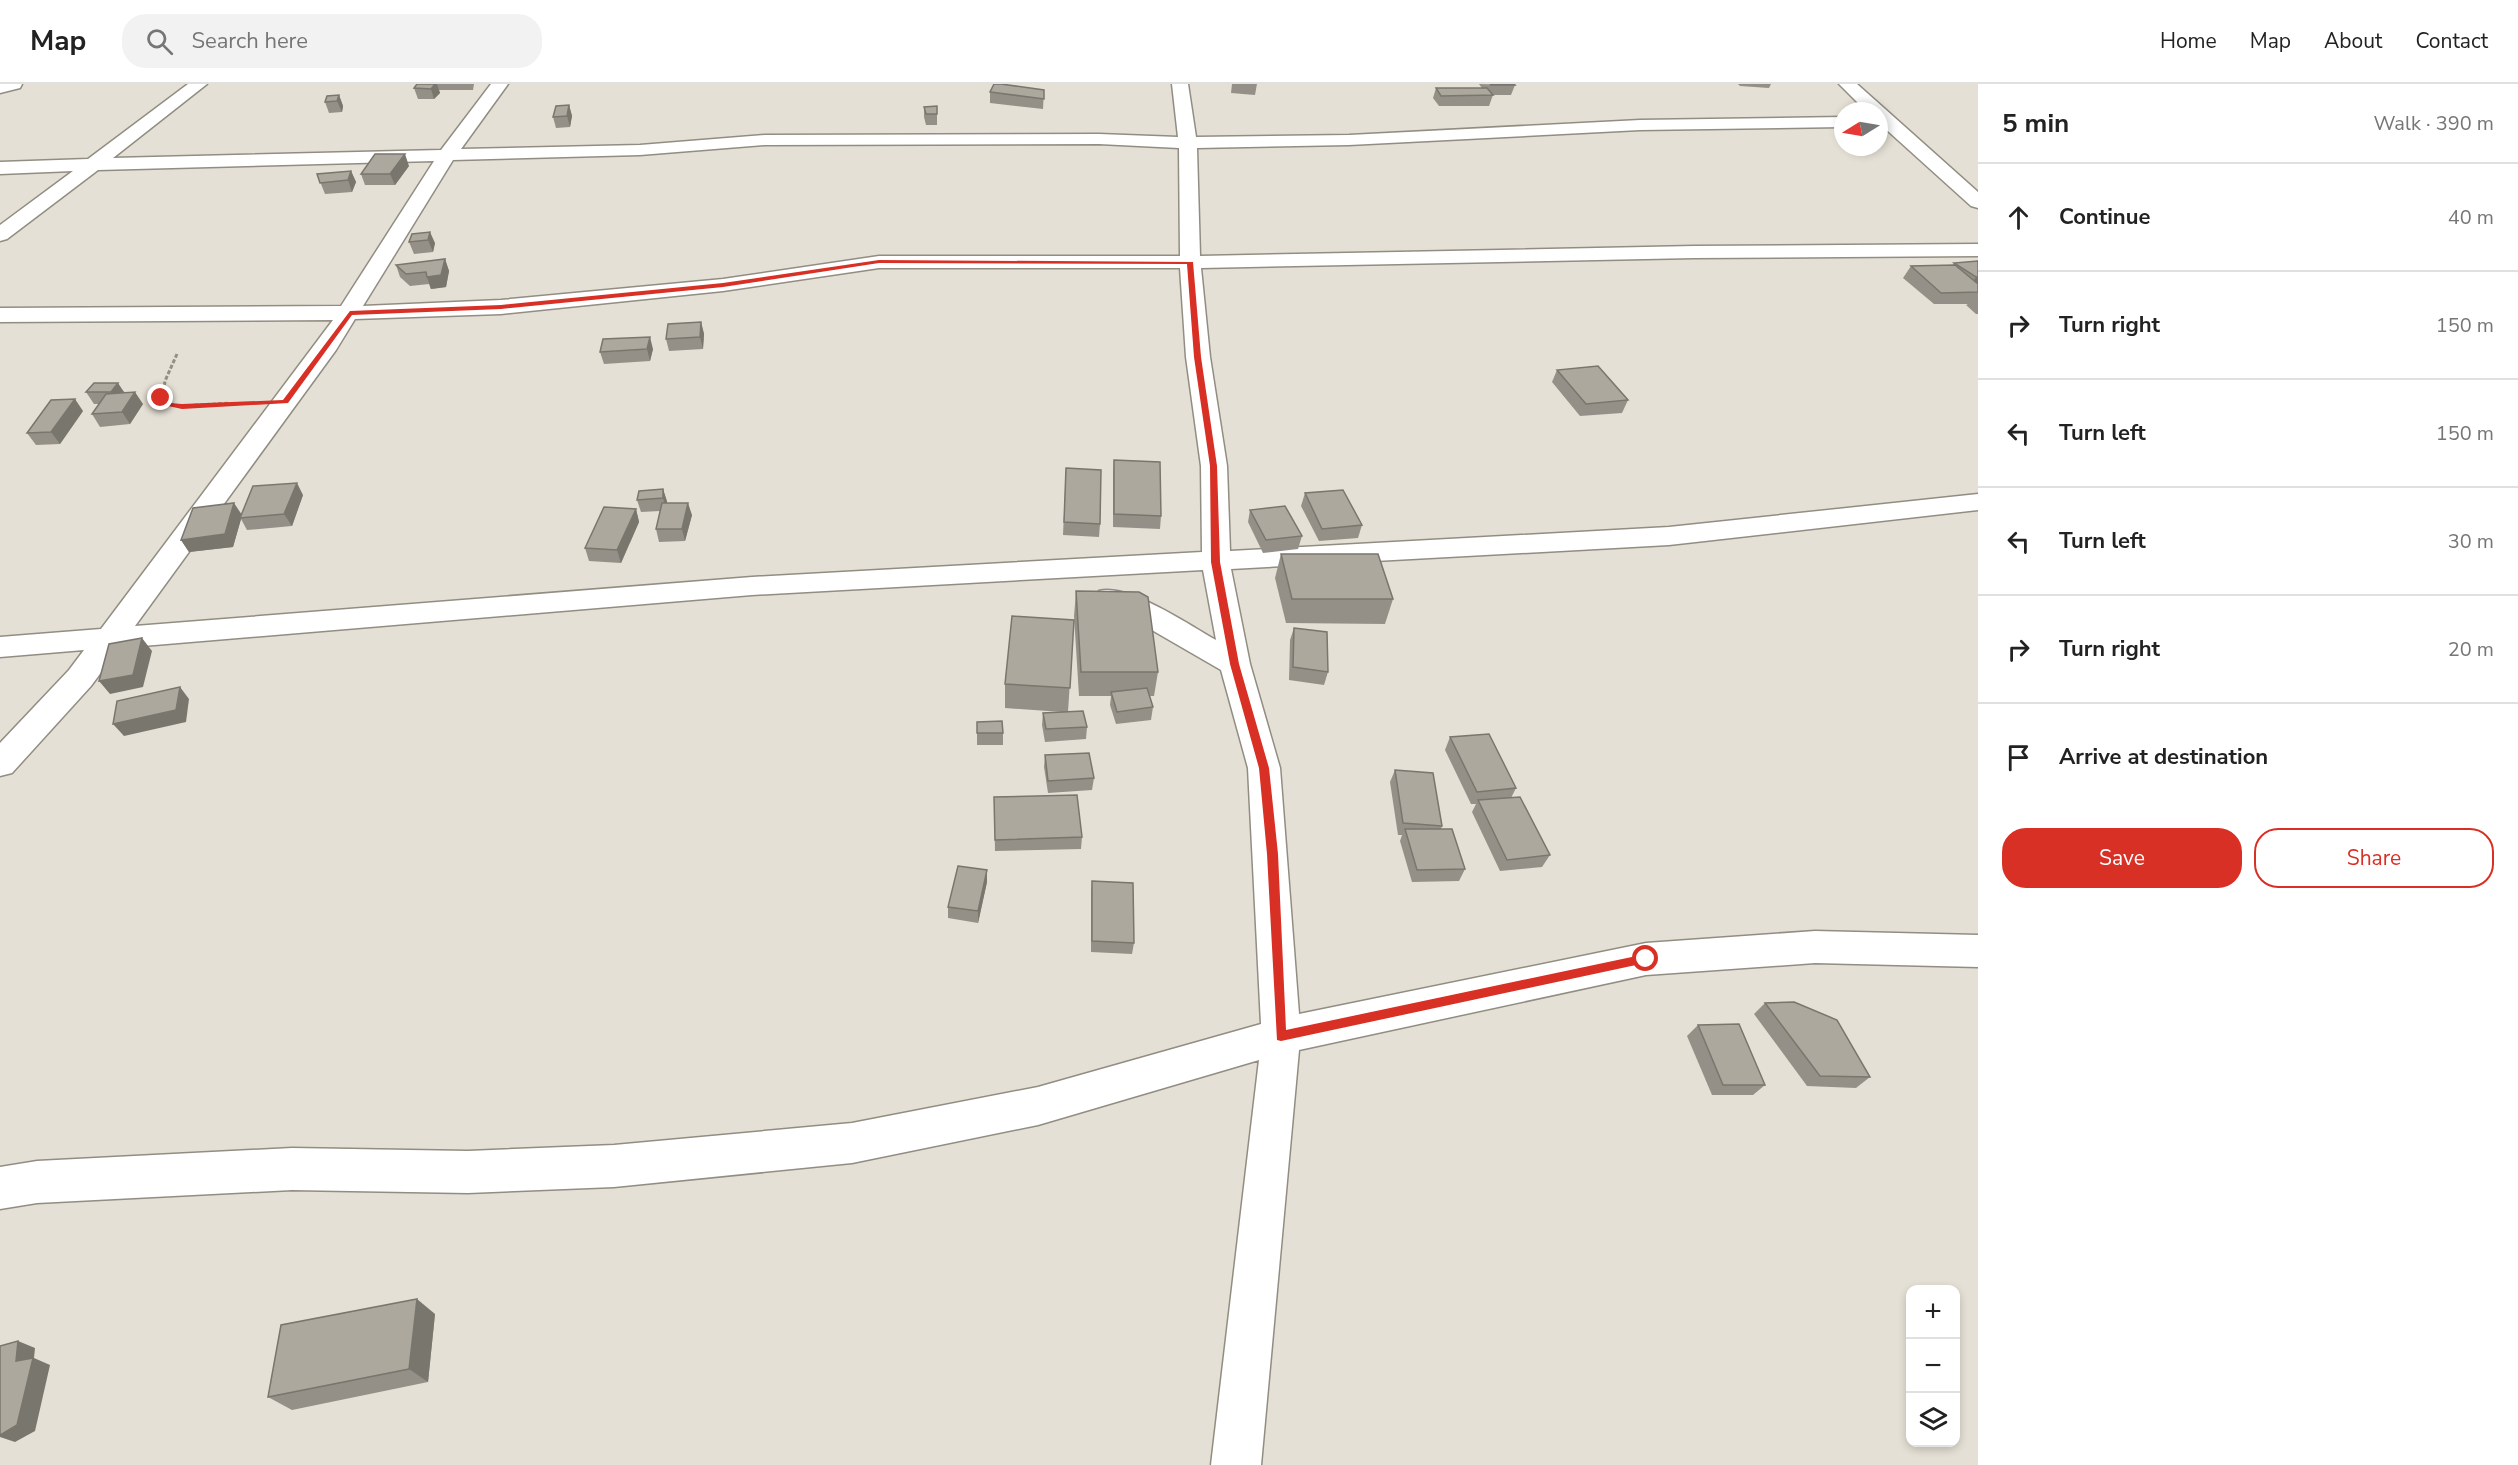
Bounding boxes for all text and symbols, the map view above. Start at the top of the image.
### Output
search box [122,14,542,68]
text: Map [30,22,86,60]
icon: search [143,25,176,58]
text: Search here [191,26,308,56]
text: Home [2160,27,2217,55]
text: Map [2250,27,2291,55]
text: About [2324,27,2382,55]
text: Contact [2415,27,2488,55]
north arrow [1834,102,1888,156]
text: 5 min [2002,106,2069,141]
text: Walk · 390 m [2374,110,2494,137]
icon: ahead [2002,201,2035,234]
text: Continue [2059,202,2150,232]
text: 40 m [2448,204,2494,231]
icon: right [2002,309,2035,342]
text: Turn right [2059,310,2160,340]
text: 150 m [2436,312,2494,339]
route end [147,384,173,410]
icon: left [2002,417,2035,450]
text: Turn left [2059,418,2146,448]
text: 150 m [2436,420,2494,447]
icon: left [2002,525,2035,558]
text: Turn left [2059,526,2146,556]
text: 30 m [2448,528,2494,555]
icon: right [2002,633,2035,666]
text: Turn right [2059,634,2160,664]
text: 20 m [2448,636,2494,663]
icon: arrive [2002,741,2035,774]
text: Arrive at destination [2059,742,2268,772]
button: Save [2002,828,2242,888]
button: Share [2254,828,2494,888]
route start [1632,945,1658,971]
map controls [1906,1285,1960,1447]
button: + [1906,1285,1960,1339]
button: − [1906,1339,1960,1393]
button: layers [1906,1393,1960,1447]

